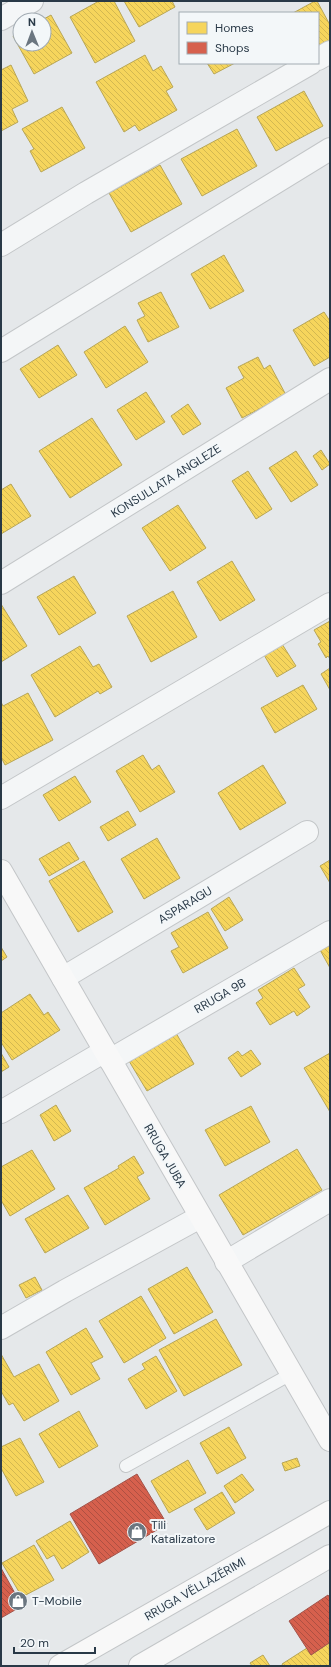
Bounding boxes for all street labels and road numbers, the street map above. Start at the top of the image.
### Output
street label: KONSULLATA ANGLEZE [108,440,224,522]
street label: ASPARAGU [155,883,215,927]
street label: RRUGA 9B [191,975,249,1017]
street label: RRUGA JUBA [140,1121,190,1191]
street label: RRUGA VËLLAZËRIMI [142,1554,248,1624]

